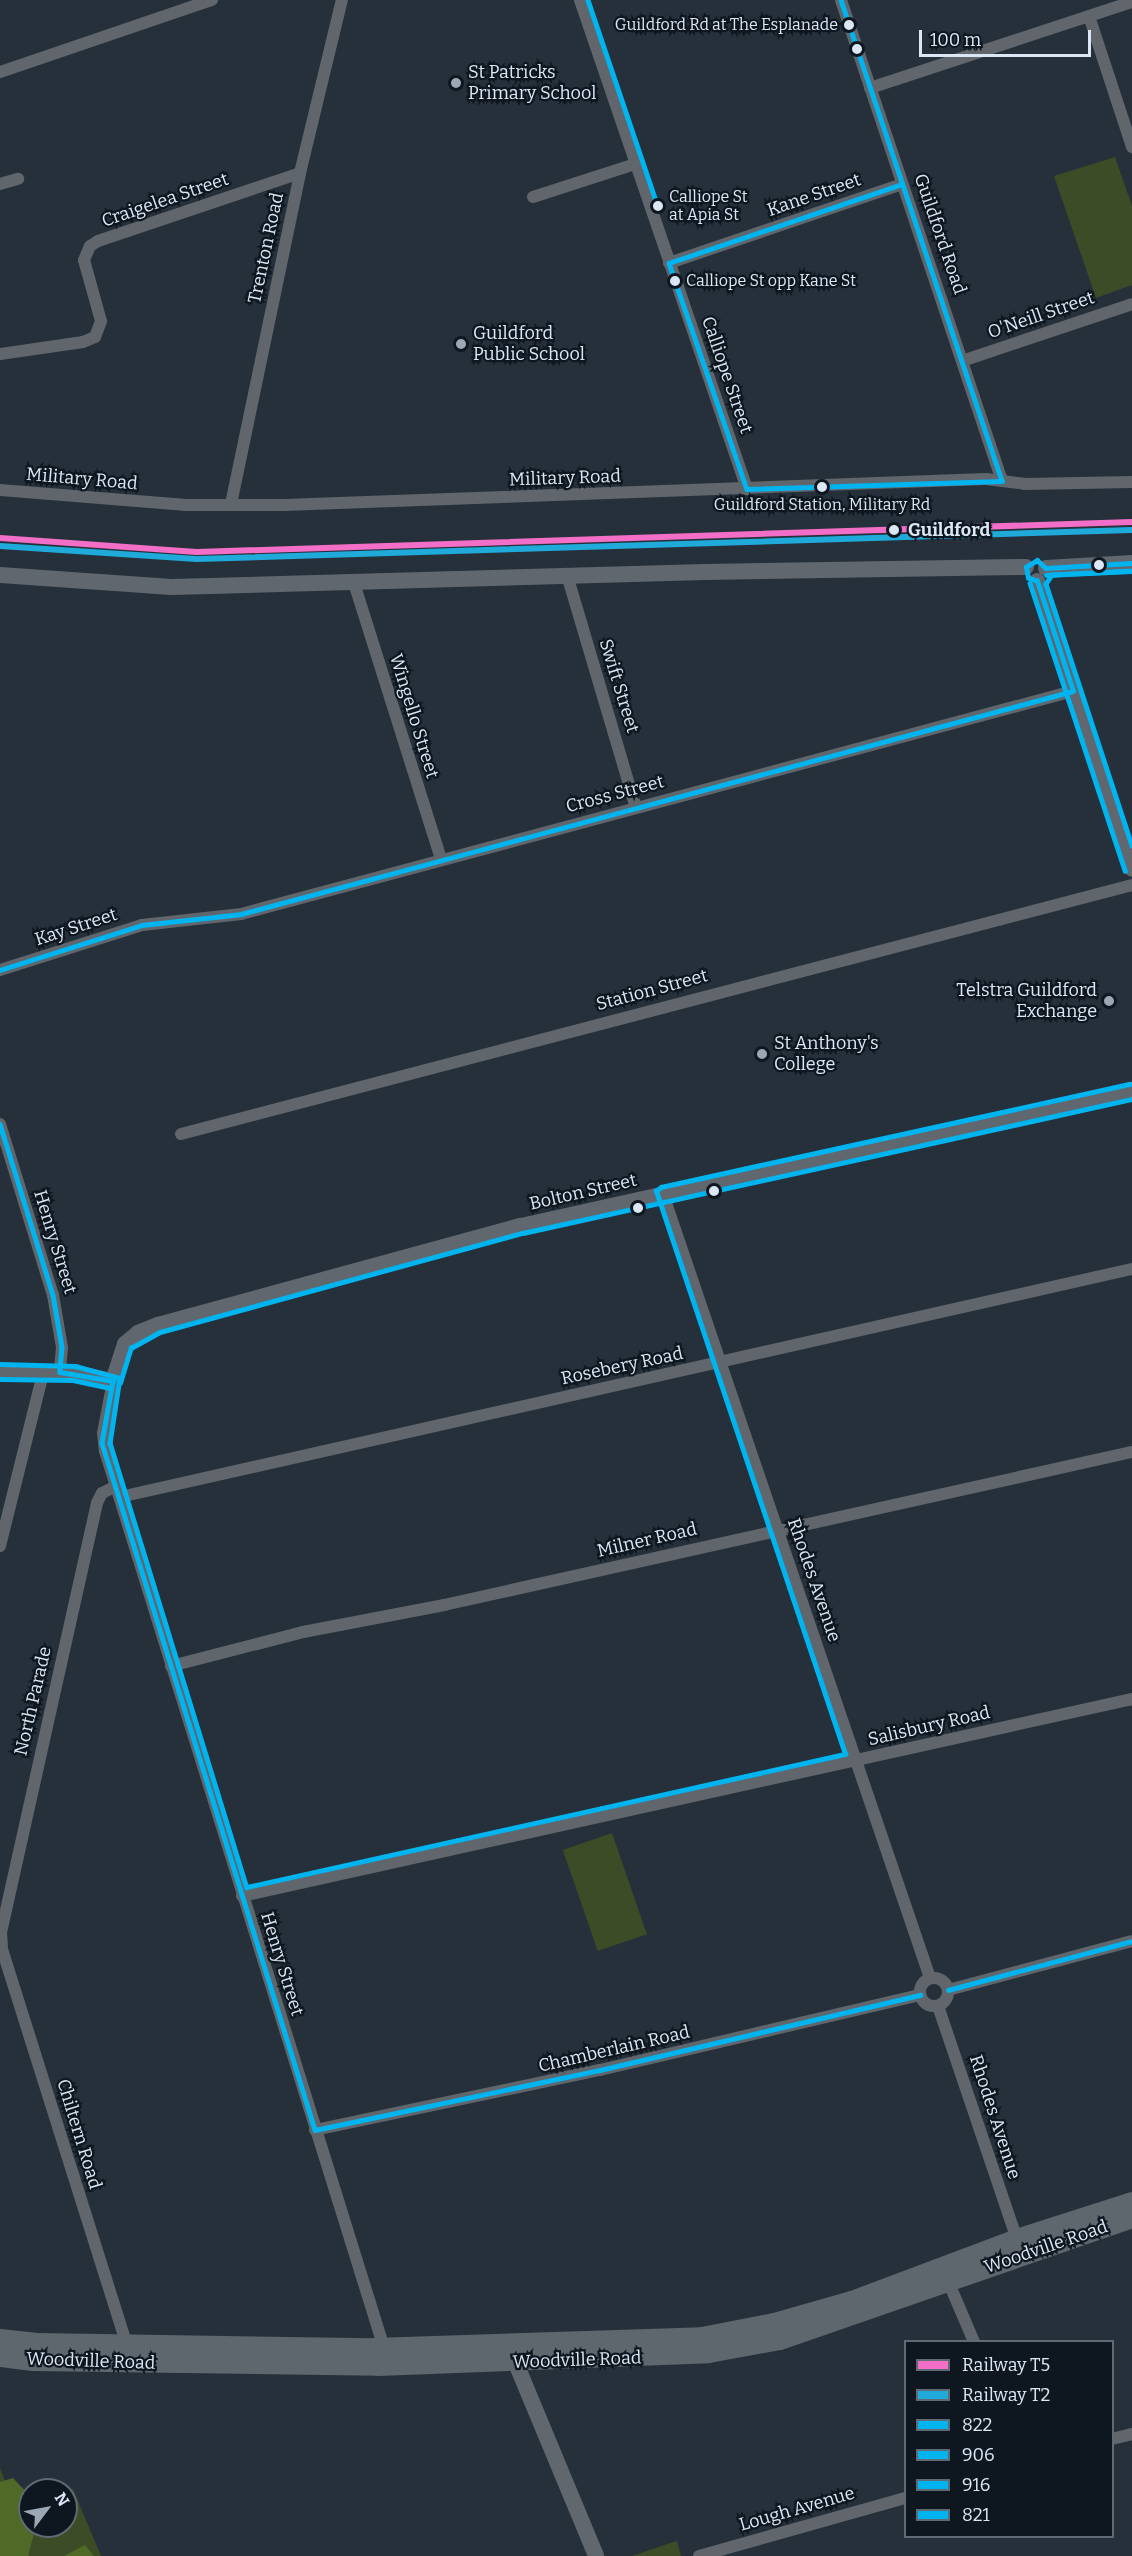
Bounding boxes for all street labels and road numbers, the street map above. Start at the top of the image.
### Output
street label: Craigelea Street [99,168,231,232]
street label: Kane Street [764,169,864,221]
street label: Guildford Road [909,171,971,297]
street label: Trenton Road [244,191,288,305]
street label: O'Neill Street [985,287,1097,343]
street label: Calliope Street [697,314,757,436]
street label: Military Road [25,463,139,495]
street label: Military Road [509,465,621,491]
street label: Swift Street [594,636,644,736]
street label: Wingello Street [385,651,443,781]
street label: Cross Street [564,771,666,817]
street label: Kay Street [32,904,120,950]
street label: Station Street [594,965,710,1015]
street label: Bolton Street [527,1169,639,1215]
street label: Henry Street [29,1187,81,1297]
street label: Rosebery Road [559,1343,685,1389]
street label: Rhodes Avenue [783,1515,845,1645]
street label: Milner Road [595,1518,699,1562]
street label: North Parade [10,1644,56,1758]
street label: Salisbury Road [866,1701,992,1751]
street label: Henry Street [256,1909,308,2019]
street label: Chamberlain Road [536,2021,692,2077]
street label: Rhodes Avenue [965,2052,1025,2182]
street label: Chiltern Road [52,2076,106,2192]
street label: Woodville Road [981,2216,1111,2278]
street label: Woodville Road [512,2347,642,2373]
street label: Woodville Road [26,2348,156,2374]
street label: Lough Avenue [737,2482,857,2536]

